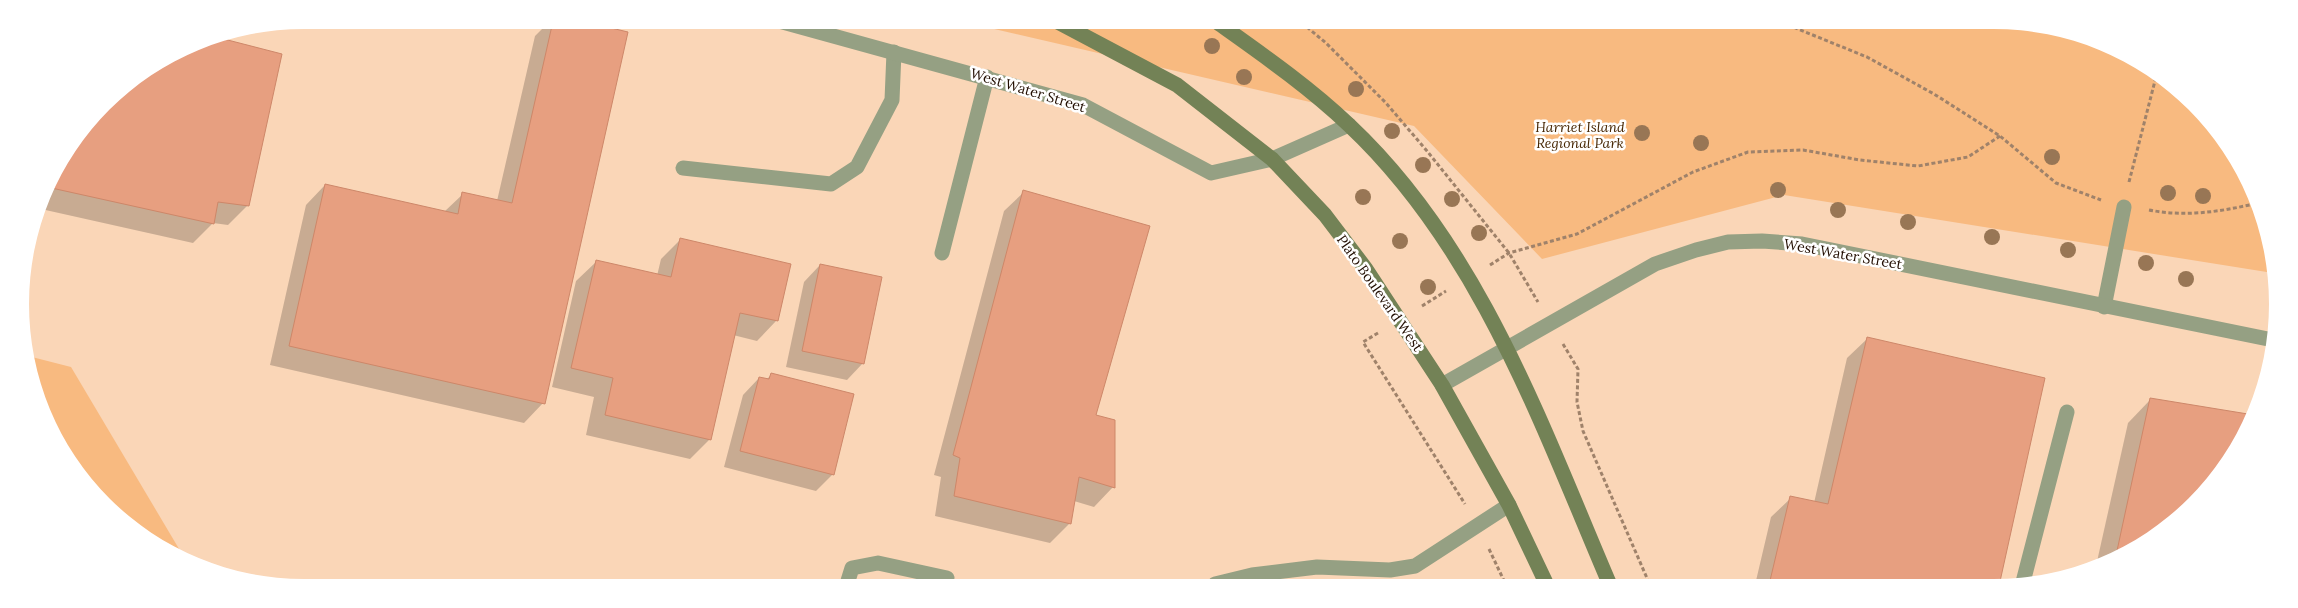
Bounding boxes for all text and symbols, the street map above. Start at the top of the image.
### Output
street label: West Water Street [968,64,1088,116]
park label: Harriet Island Regional Park [1535,118,1625,152]
street label: Plato Boulevard West [1333,231,1427,355]
street label: West Water Street [1783,235,1904,273]

